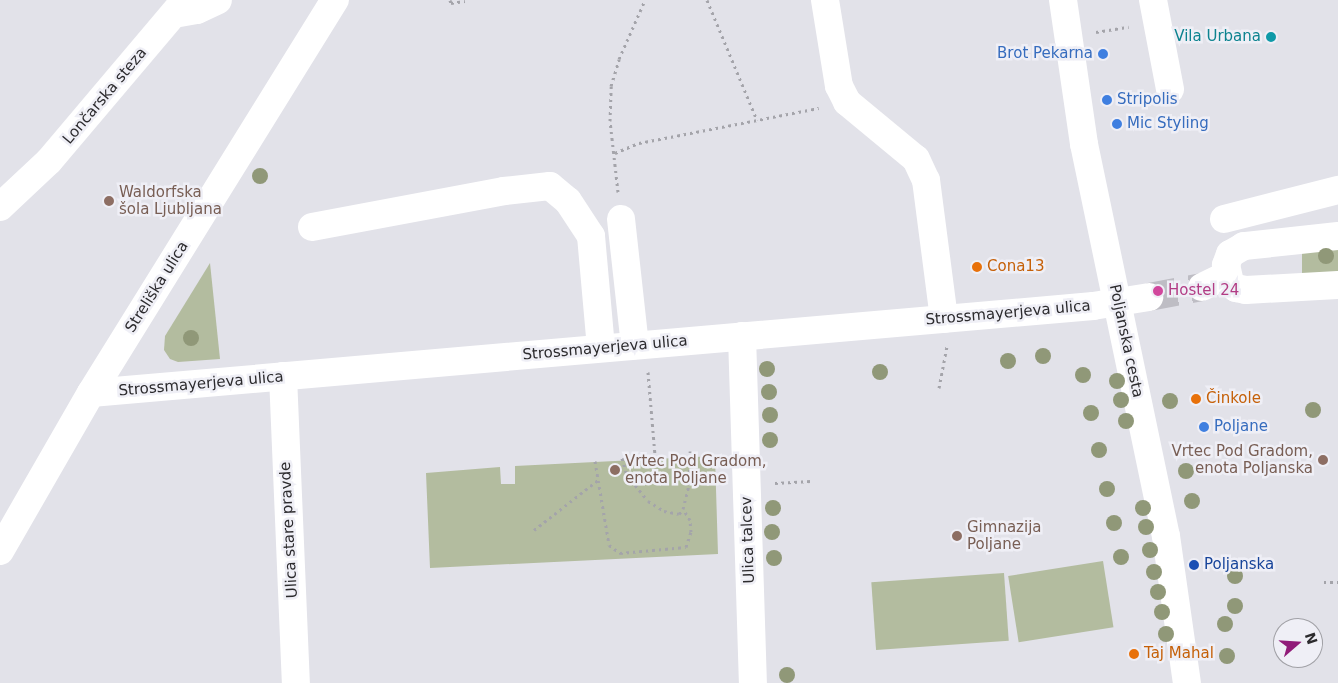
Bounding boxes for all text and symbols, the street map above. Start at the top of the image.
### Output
place label: Vila Urbana [1174,28,1261,46]
marker: Vila Urbana [1265,31,1277,43]
street label: Lončarska steza [59,44,151,148]
place label: Brot Pekarna [997,45,1093,63]
marker: Brot Pekarna [1097,48,1109,60]
place label: Stripolis [1117,91,1178,109]
marker: Stripolis [1101,94,1113,106]
place label: Mic Styling [1127,115,1209,133]
marker: Mic Styling [1111,118,1123,130]
place label: Waldorfska šola Ljubljana [119,183,222,218]
marker: Waldorfska šola Ljubljana [103,195,115,207]
street label: Streliška ulica [122,238,192,336]
place label: Cona13 [987,258,1044,276]
marker: Cona13 [971,261,983,273]
place label: Hostel 24 [1168,282,1239,300]
street label: Poljanska cesta [1105,283,1147,399]
marker: Hostel 24 [1152,285,1164,297]
street label: Strossmayerjeva ulica [925,297,1091,329]
street label: Strossmayerjeva ulica [522,332,688,364]
street label: Strossmayerjeva ulica [118,368,284,400]
place label: Činkole [1206,390,1261,408]
marker: Činkole [1190,393,1202,405]
place label: Poljane [1214,418,1268,436]
marker: Poljane [1198,421,1210,433]
place label: Vrtec Pod Gradom, enota Poljanska [1171,442,1313,477]
place label: Vrtec Pod Gradom, enota Poljane [625,452,767,487]
marker: Vrtec Pod Gradom, enota Poljanska [1317,454,1329,466]
street label: Ulica stare pravde [276,461,302,599]
marker: Vrtec Pod Gradom, enota Poljane [609,464,621,476]
street label: Ulica talcev [737,496,759,584]
place label: Gimnazija Poljane [967,518,1042,553]
marker: Gimnazija Poljane [951,530,963,542]
place label: Poljanska [1204,556,1274,574]
marker: Poljanska [1188,559,1200,571]
north arrow [1273,618,1323,668]
text: N [1302,630,1321,647]
place label: Taj Mahal [1144,645,1214,663]
marker: Taj Mahal [1128,648,1140,660]

